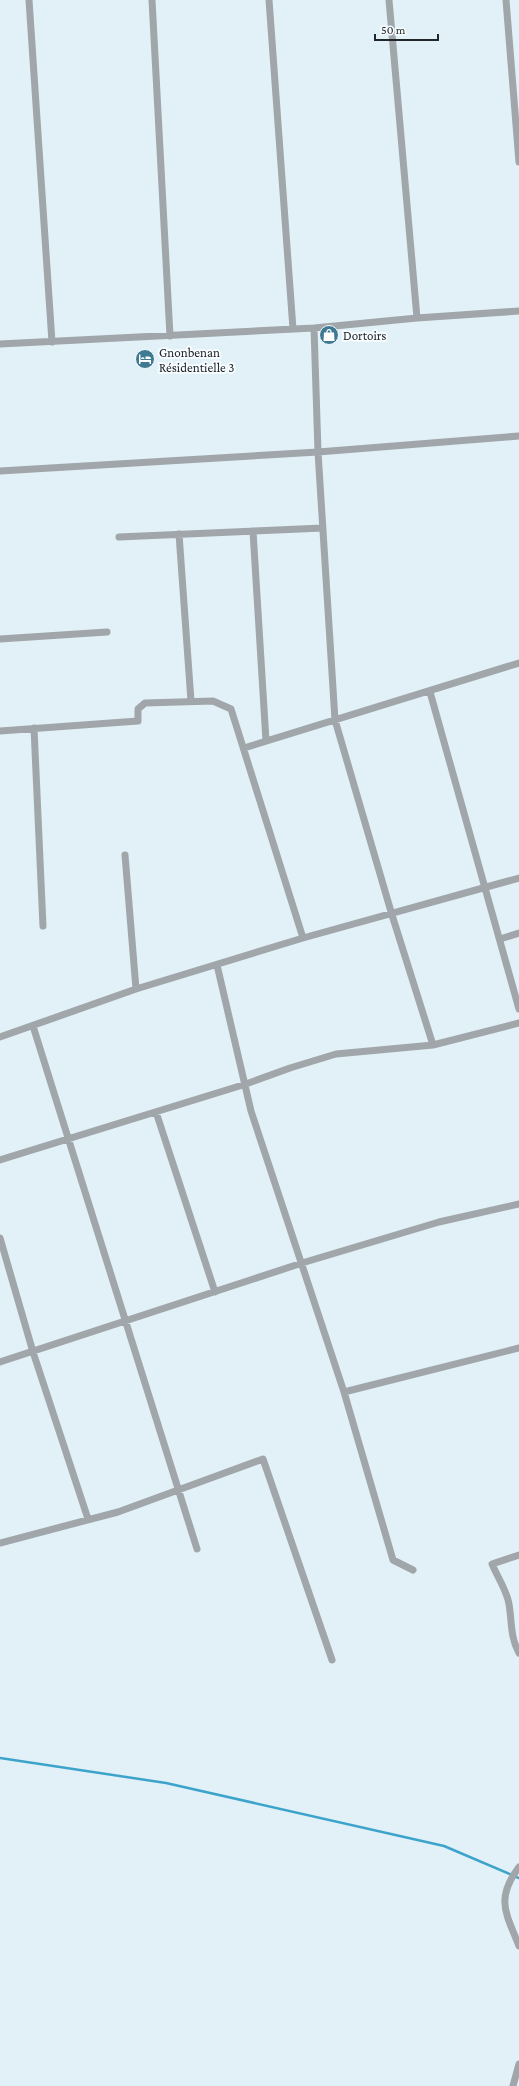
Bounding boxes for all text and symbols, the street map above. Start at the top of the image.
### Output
scale bar [375,16,438,42]
text: 50 m [381,23,406,37]
shop icon: Dortoirs [318,324,340,346]
place label: Dortoirs [343,328,386,343]
place label: Gnonbenan Résidentielle 3 [159,345,234,375]
hotel icon: Gnonbenan Résidentielle 3 [134,348,156,370]

